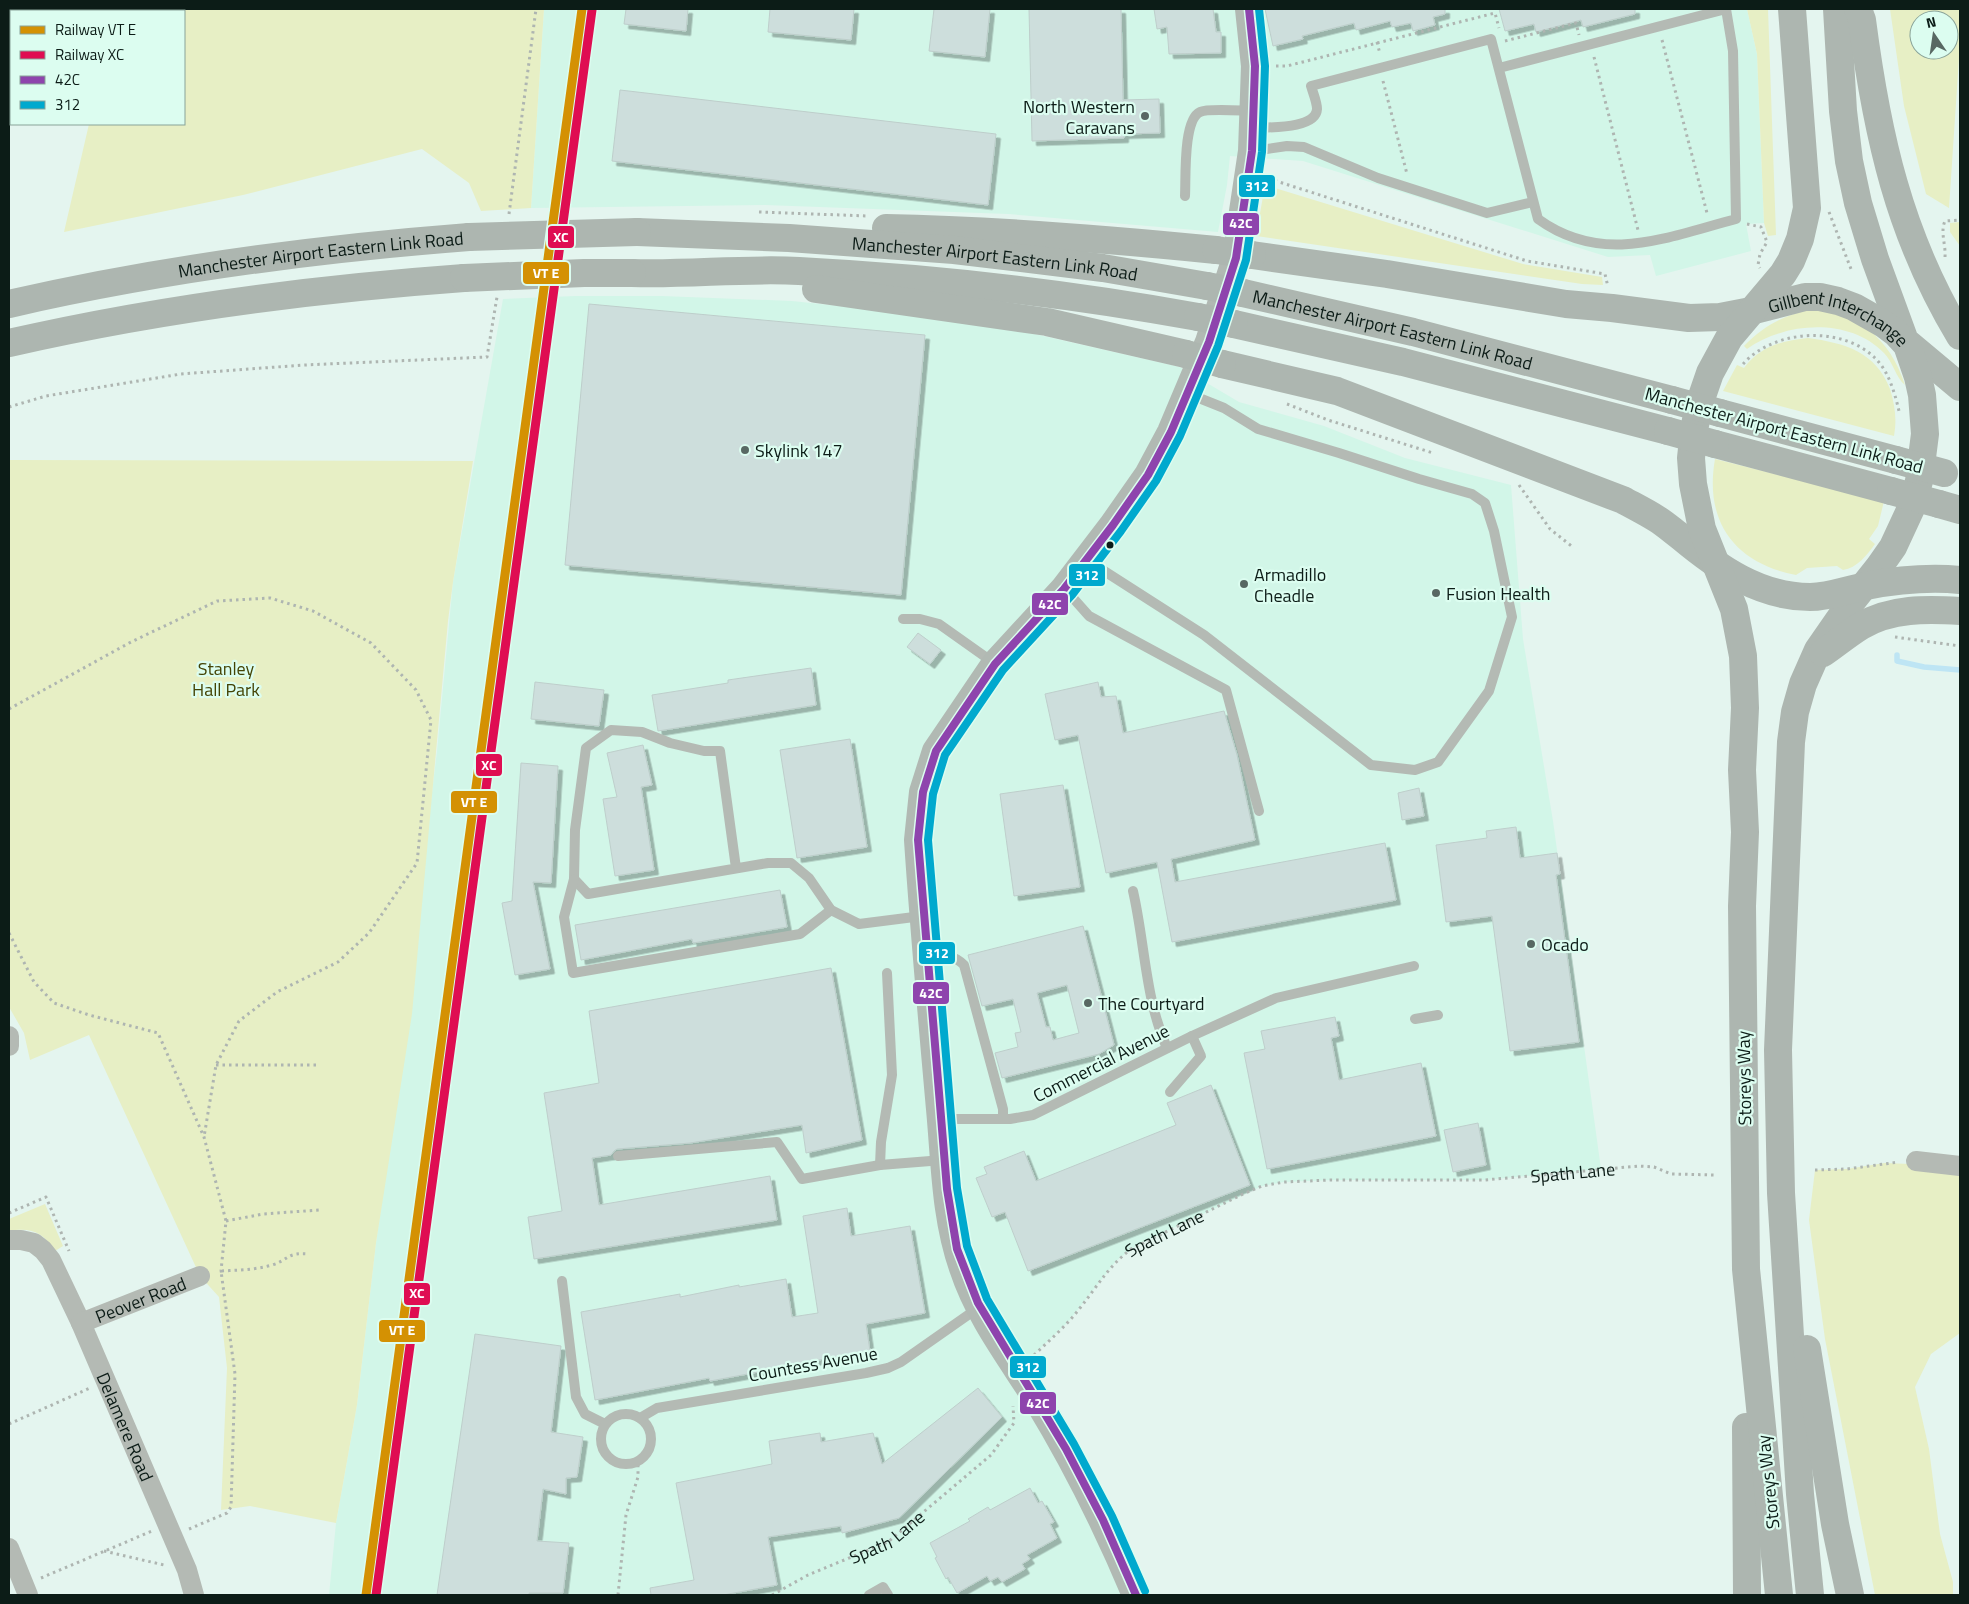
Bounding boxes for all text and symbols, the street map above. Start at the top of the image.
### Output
legend [10,10,185,125]
north arrow [1909,10,1959,60]
text: N [1924,11,1938,33]
text: Railway VT E [55,18,136,41]
text: Railway XC [55,43,124,66]
text: 42C [55,68,80,91]
text: 312 [55,93,80,116]
place label: North Western Caravans [1023,93,1135,141]
marker: North Western Caravans [1139,110,1151,122]
line badge: 312 [1238,174,1276,198]
text: 312 [1245,175,1269,196]
line badge: 42C [1222,212,1260,236]
text: 42C [1229,212,1253,233]
street label: Manchester Airport Eastern Link Road [176,224,465,284]
line badge: XC [547,225,575,249]
text: XC [553,226,569,247]
street label: Manchester Airport Eastern Link Road [851,229,1140,287]
line badge: VT E [522,261,570,285]
text: VT E [533,262,560,283]
street label: Manchester Airport Eastern Link Road [1250,282,1536,376]
street label: Gillbent Interchange [1765,283,1915,352]
street label: Manchester Airport Eastern Link Road [1642,380,1926,480]
place label: Skylink 147 [755,437,843,464]
marker: Skylink 147 [739,444,751,456]
unlabelled marker [1105,540,1115,550]
place label: Armadillo Cheadle [1254,561,1326,609]
line badge: 312 [1068,563,1106,587]
text: 312 [1075,564,1099,585]
marker: Armadillo Cheadle [1238,578,1250,590]
place label: Fusion Health [1446,580,1550,607]
marker: Fusion Health [1430,587,1442,599]
line badge: 42C [1031,592,1069,616]
text: 42C [1038,593,1062,614]
park label: Stanley Hall Park [192,655,260,703]
line badge: XC [475,753,503,777]
text: XC [481,754,497,775]
line badge: VT E [450,790,498,814]
text: VT E [461,791,488,812]
place label: Ocado [1541,931,1589,958]
marker: Ocado [1525,938,1537,950]
line badge: 312 [918,941,956,965]
text: 312 [925,942,949,963]
line badge: 42C [912,981,950,1005]
text: 42C [919,982,943,1003]
place label: The Courtyard [1098,990,1204,1017]
marker: The Courtyard [1082,997,1094,1009]
street label: Commercial Avenue [1028,1017,1174,1109]
street label: Storeys Way [1730,1030,1758,1126]
street label: Spath Lane [1529,1155,1616,1189]
street label: Spath Lane [1118,1202,1208,1263]
street label: Peover Road [91,1269,190,1330]
line badge: XC [403,1282,431,1306]
text: XC [409,1282,425,1303]
line badge: VT E [378,1319,426,1343]
text: VT E [389,1319,416,1340]
street label: Countess Avenue [746,1339,880,1389]
line badge: 312 [1009,1355,1047,1379]
text: 312 [1016,1356,1040,1377]
street label: Delamere Road [90,1368,161,1485]
line badge: 42C [1019,1391,1057,1415]
text: 42C [1026,1392,1050,1413]
street label: Storeys Way [1750,1433,1786,1530]
street label: Spath Lane [845,1504,930,1570]

